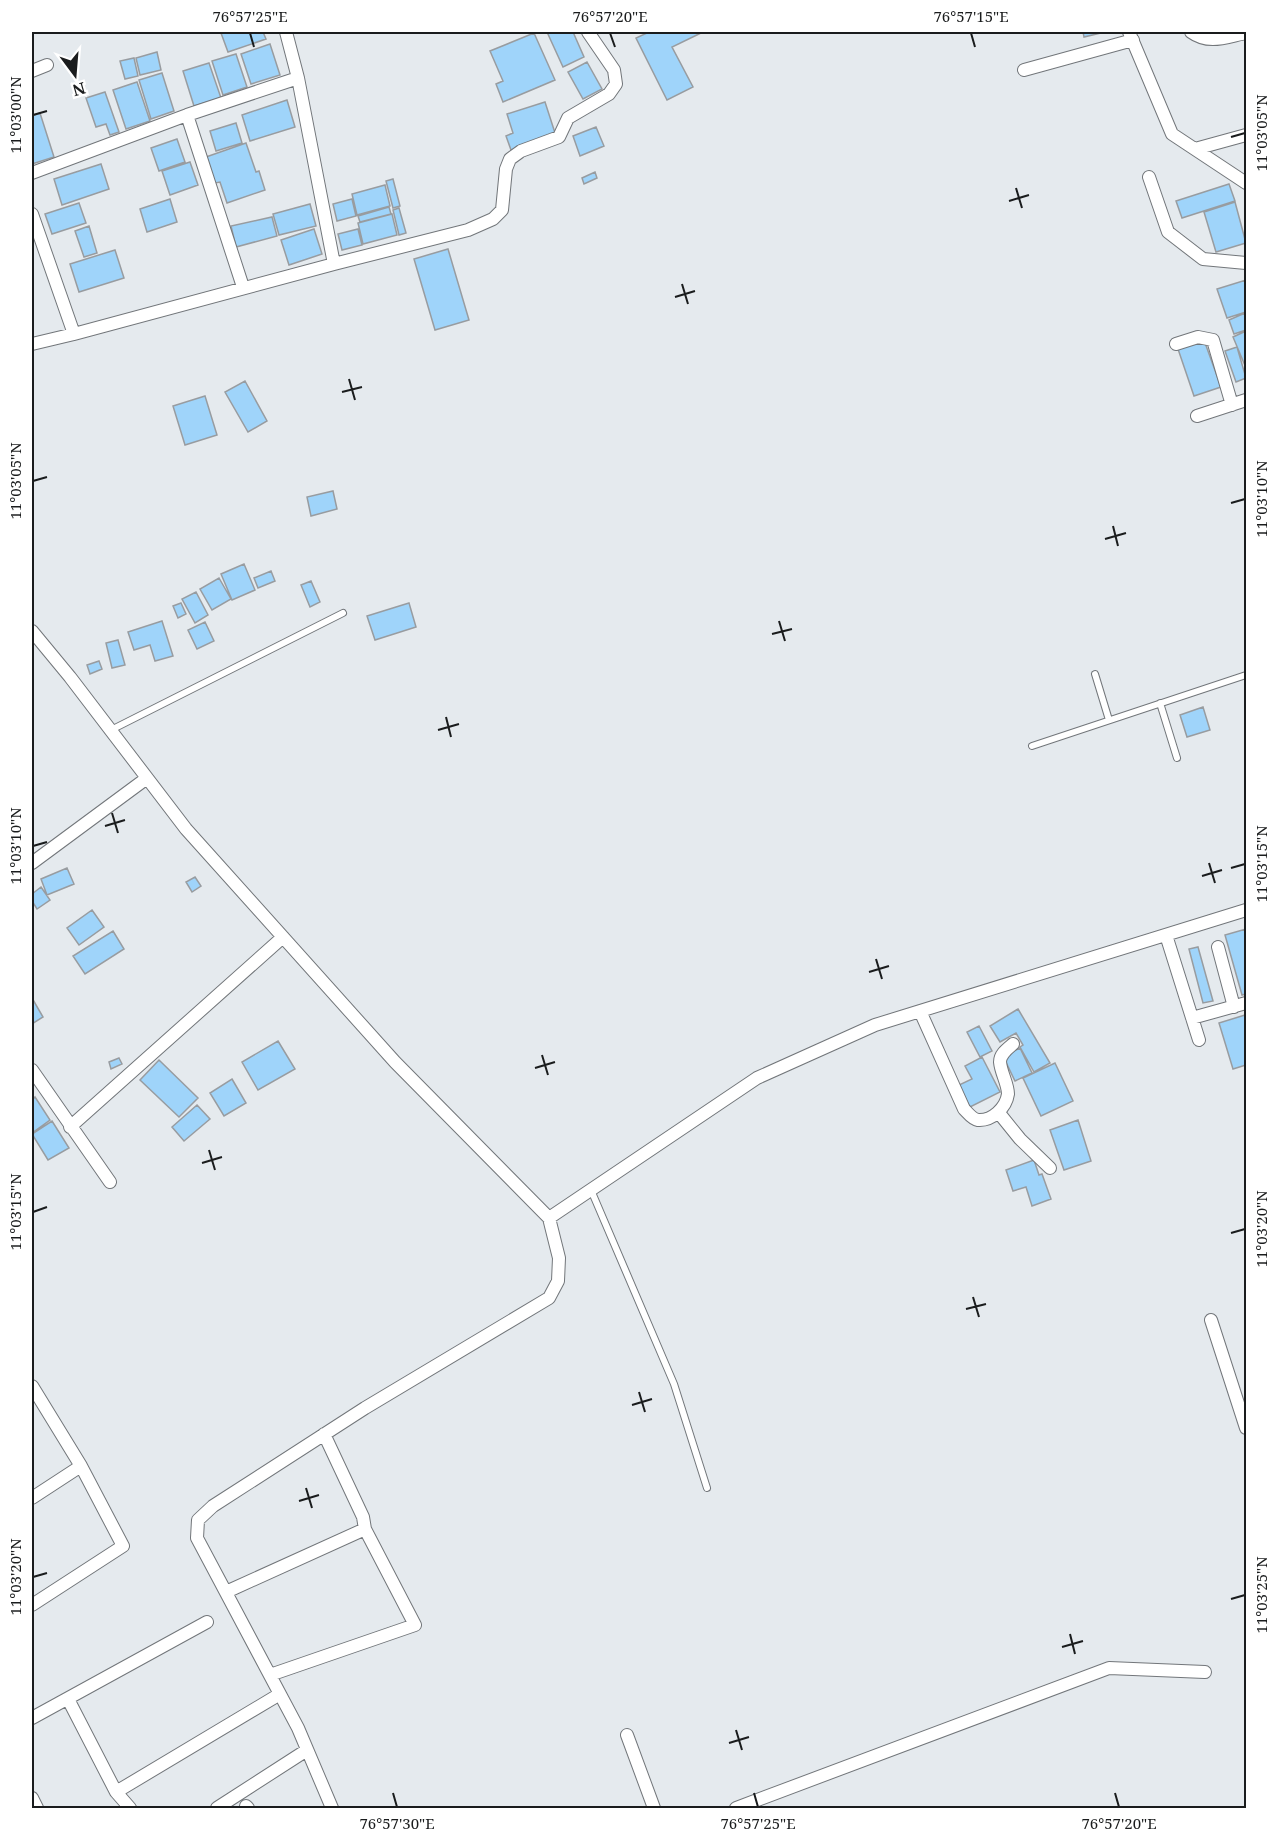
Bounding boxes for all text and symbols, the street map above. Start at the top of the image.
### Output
text: 76°57'25"E [212,6,288,26]
text: 76°57'20"E [572,6,648,26]
text: 76°57'15"E [933,6,1009,26]
north arrow [45,45,105,105]
text: 11°03'00"N [5,76,25,154]
text: N [70,77,88,102]
text: 11°03'05"N [1251,94,1271,172]
text: 11°03'05"N [5,442,25,520]
text: 11°03'10"N [1251,460,1271,538]
text: 11°03'10"N [5,807,25,885]
text: 11°03'15"N [1251,825,1271,903]
text: 11°03'15"N [5,1173,25,1251]
text: 11°03'20"N [1251,1190,1271,1268]
text: 11°03'20"N [5,1538,25,1616]
text: 11°03'25"N [1251,1556,1271,1634]
text: 76°57'30"E [359,1813,435,1833]
text: 76°57'25"E [720,1813,796,1833]
text: 76°57'20"E [1081,1813,1157,1833]

